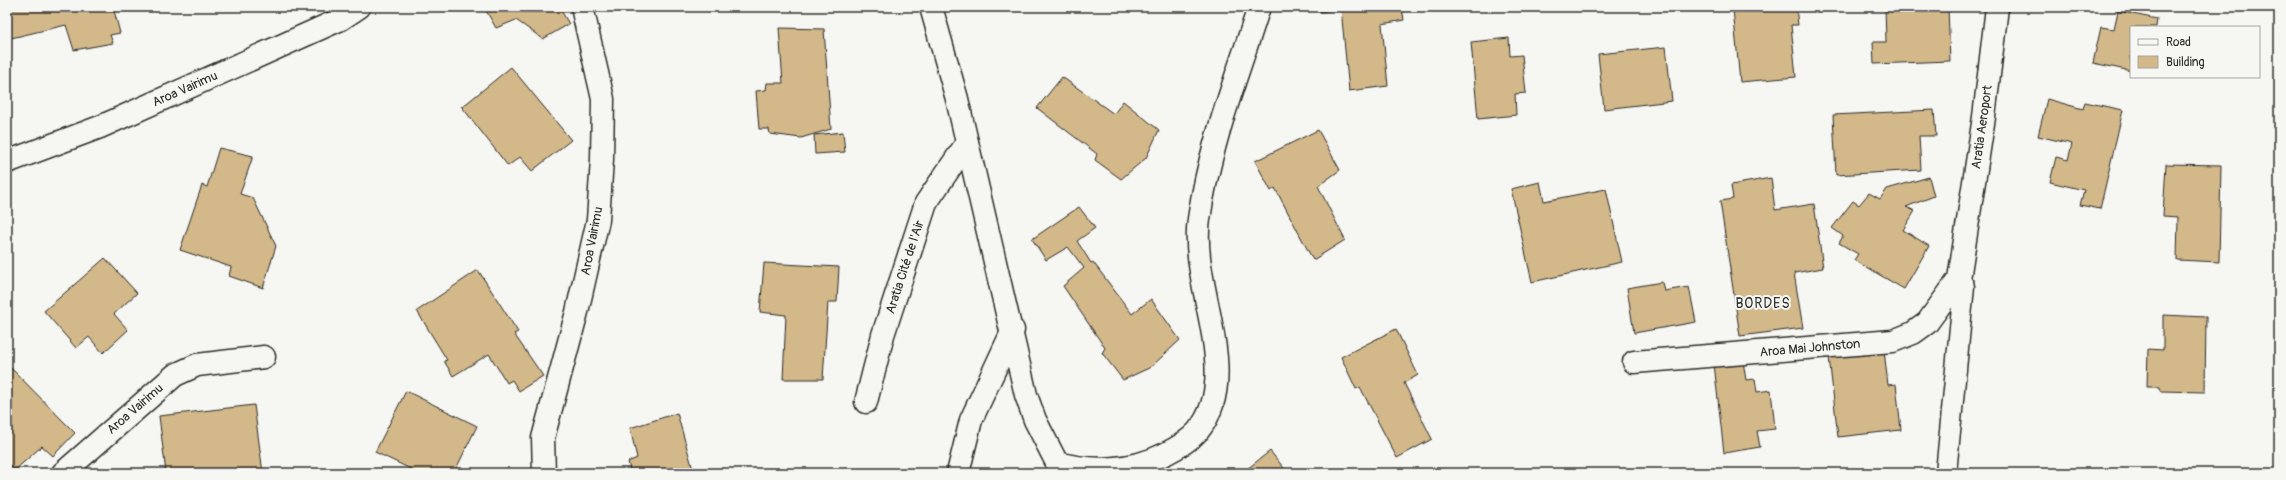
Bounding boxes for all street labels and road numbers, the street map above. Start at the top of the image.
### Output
street label: Aroa Vairimu [150,68,220,110]
street label: Aratia Aeroport [1968,83,1996,170]
street label: Aroa Vairimu [578,205,606,277]
street label: Aratia Cité de l'Air [882,218,928,316]
street label: Aroa Mai Johnston [1759,336,1861,360]
street label: Aroa Vairimu [104,380,166,438]

